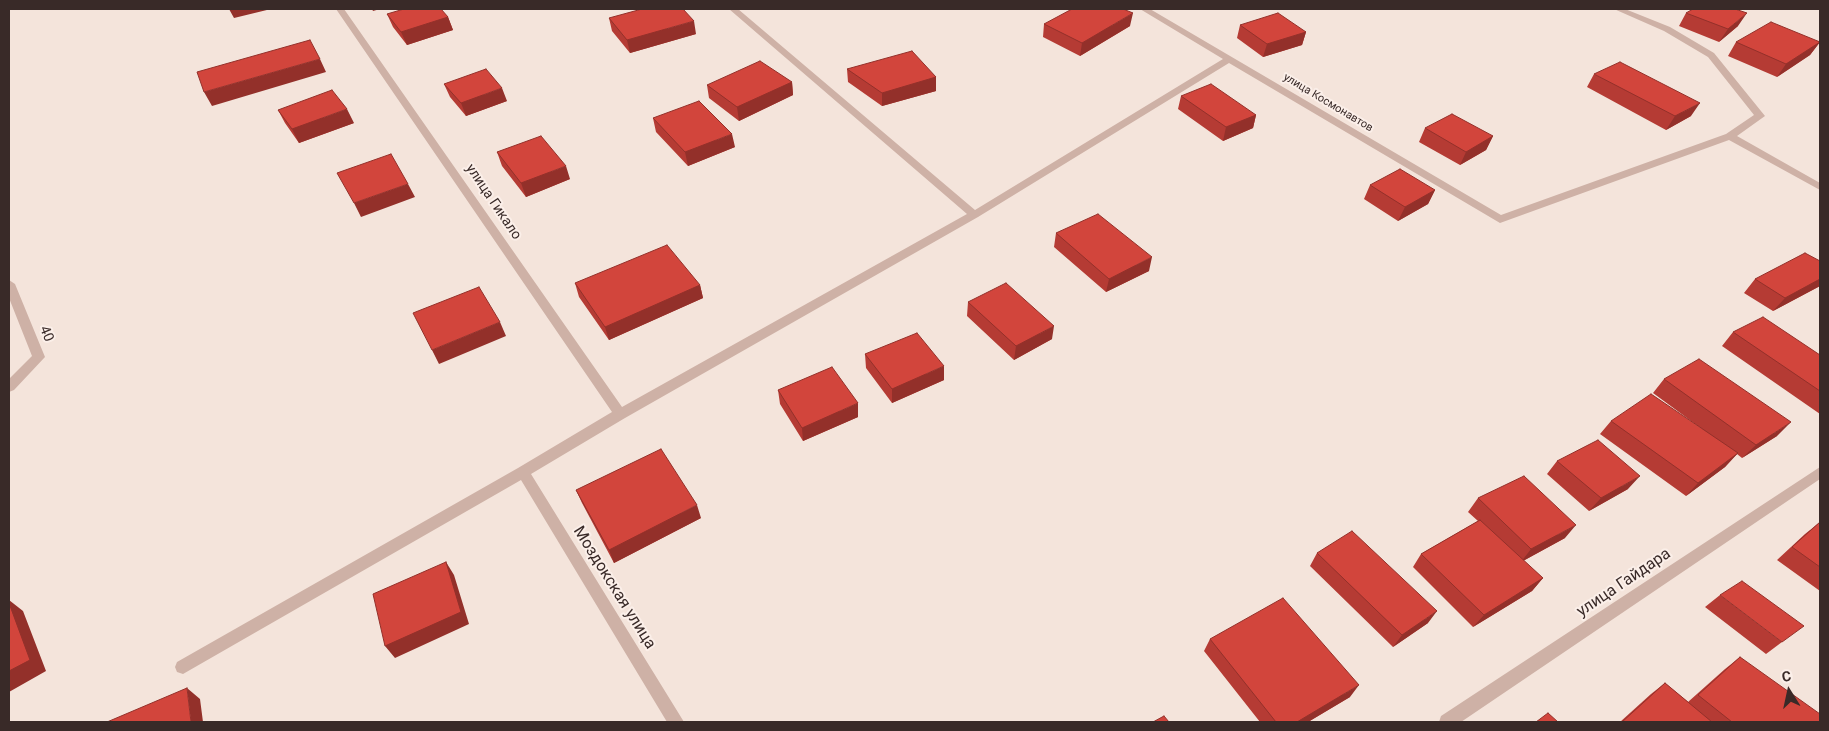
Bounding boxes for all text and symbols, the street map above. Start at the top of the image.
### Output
street label: улица Космонавтов [1281,71,1375,135]
street label: улица Гикало [462,161,524,243]
street label: 40 [35,324,57,344]
street label: Моздокская улица [569,523,659,653]
street label: улица Гайдара [1573,545,1675,621]
north arrow [1764,666,1814,716]
text: С [1780,668,1792,685]

